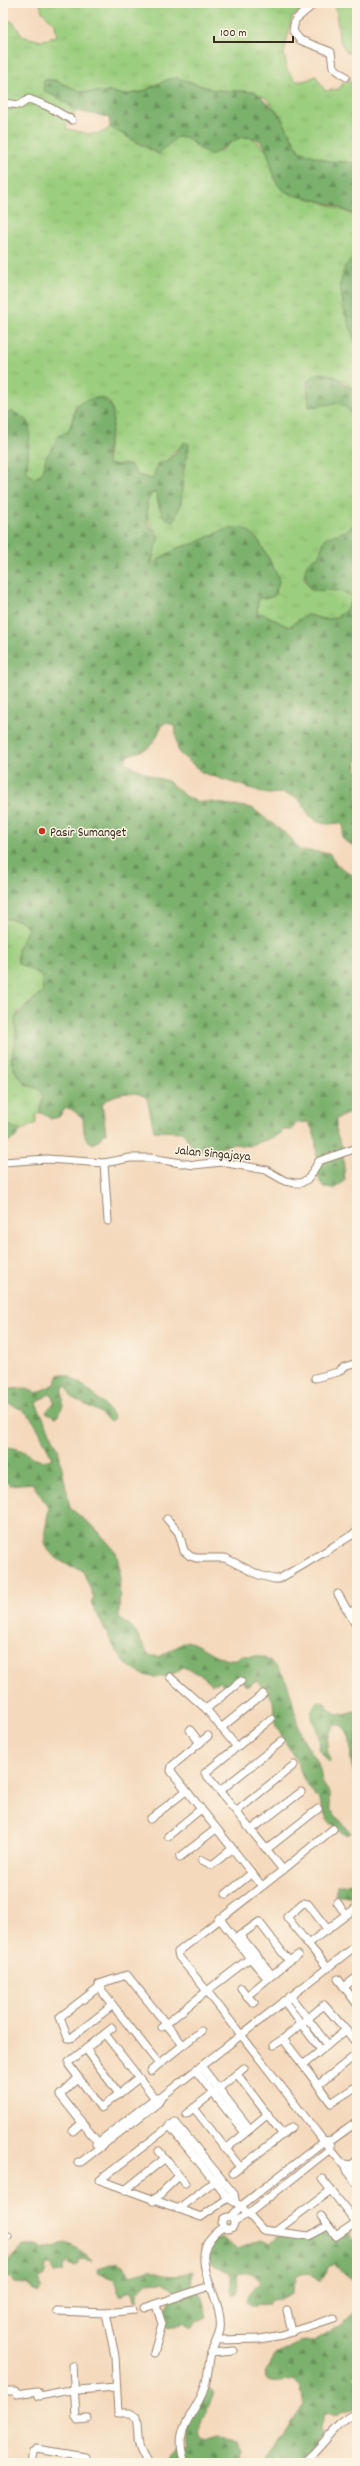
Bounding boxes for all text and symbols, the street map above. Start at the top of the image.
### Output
scale bar [214,18,293,44]
text: 100 m [220,25,247,42]
place label: Pasir Sumanget [50,824,126,843]
marker: Pasir Sumanget [37,826,47,836]
street label: Jalan Singajaya [174,1142,252,1167]

